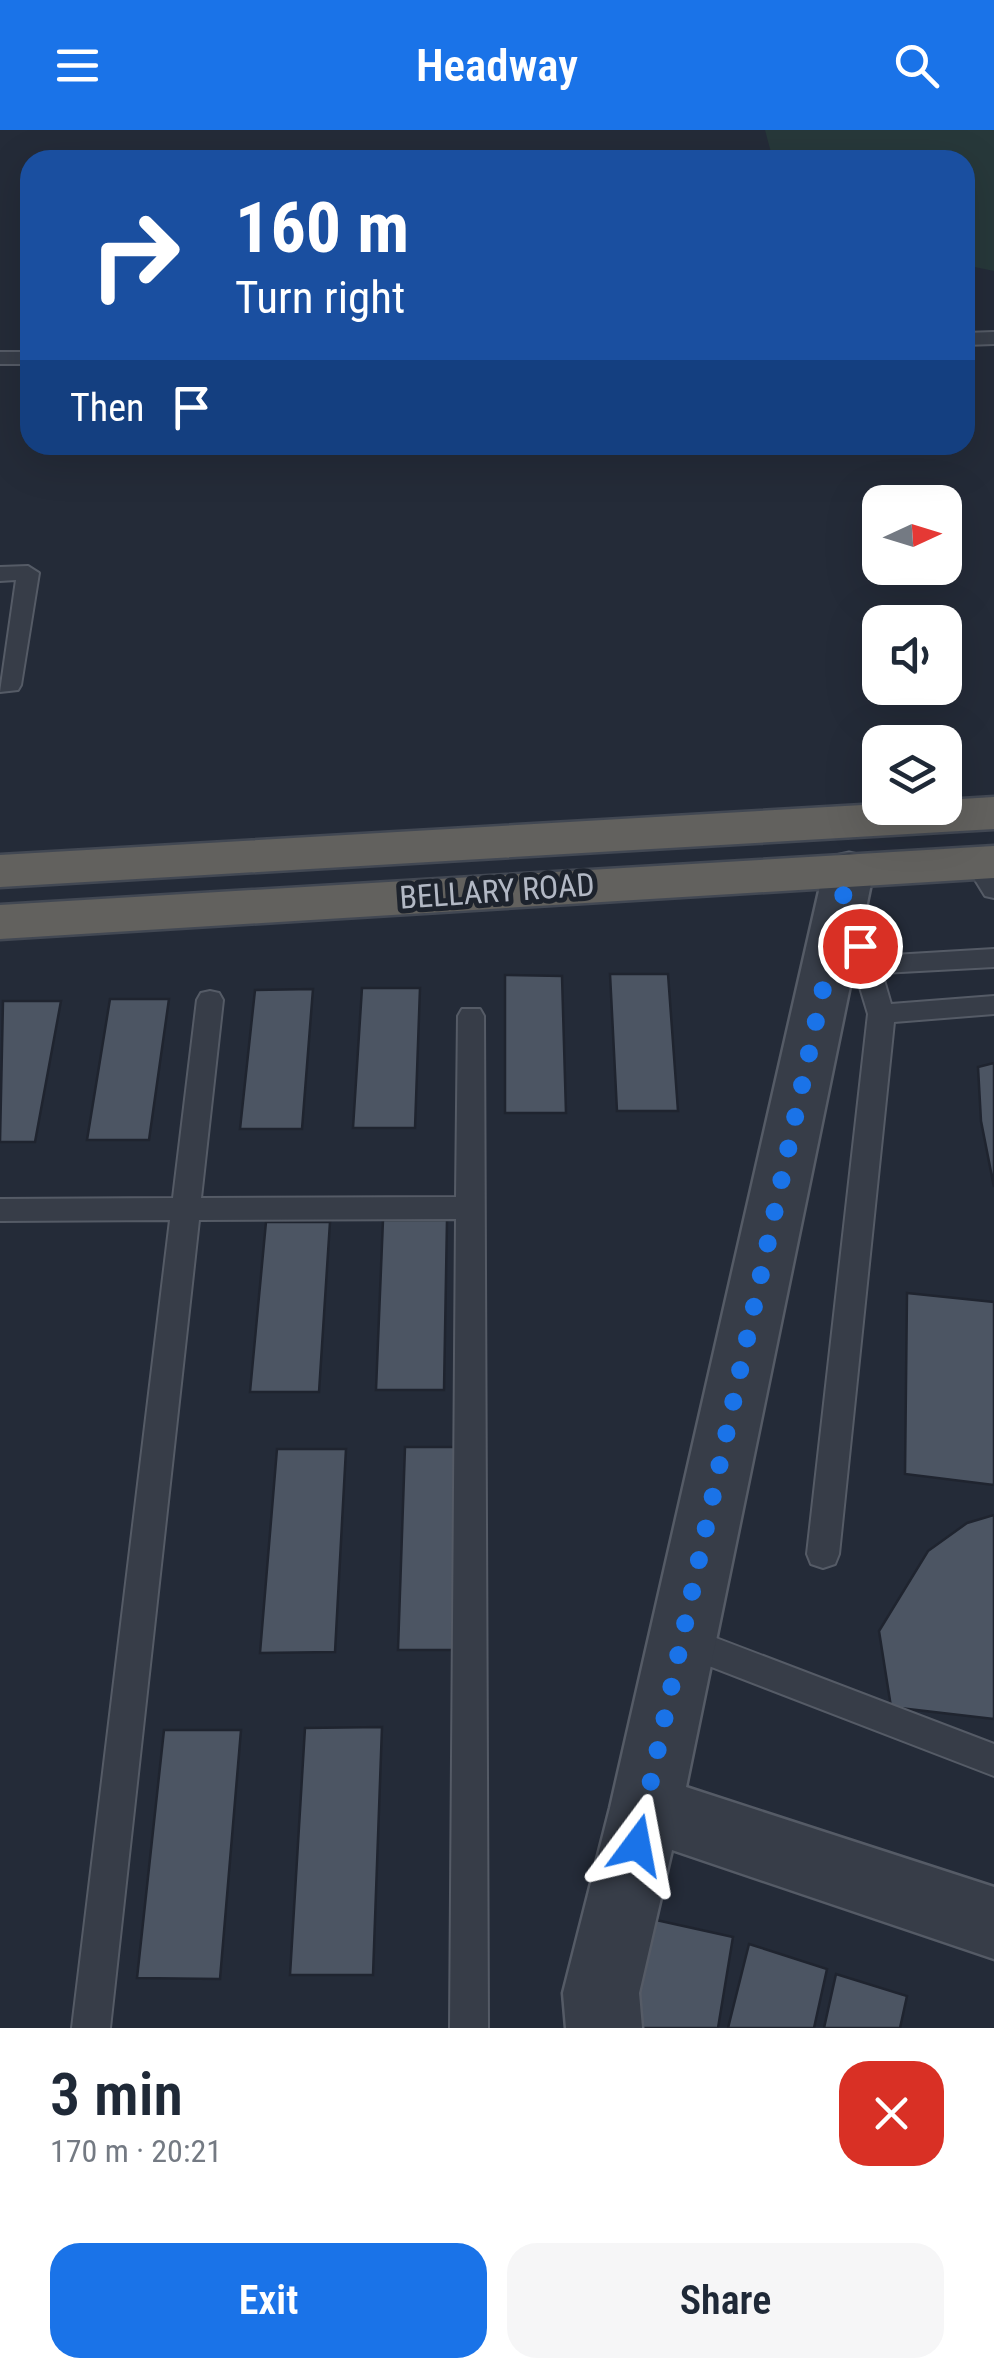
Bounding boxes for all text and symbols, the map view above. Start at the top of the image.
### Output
icon: menu [50,38,105,93]
icon: search [889,38,944,93]
text: Headway [416,39,578,92]
text: 160 m [235,187,409,269]
icon: right [70,190,200,320]
text: Turn right [235,271,405,324]
icon: arrive [164,380,219,435]
text: Then [70,386,144,430]
north arrow [862,485,962,585]
map controls [862,485,962,825]
button: sound [862,605,962,705]
button: layers [862,725,962,825]
street label: BELLARY ROAD [398,865,596,917]
pin [818,904,903,989]
icon: arrive [833,919,888,974]
position arrow [585,1793,689,1897]
text: 3 min [50,2059,183,2130]
button: close [839,2061,944,2166]
text: 170 m · 20:21 [50,2132,222,2170]
button: Exit [50,2243,487,2358]
button: Share [507,2243,944,2358]

